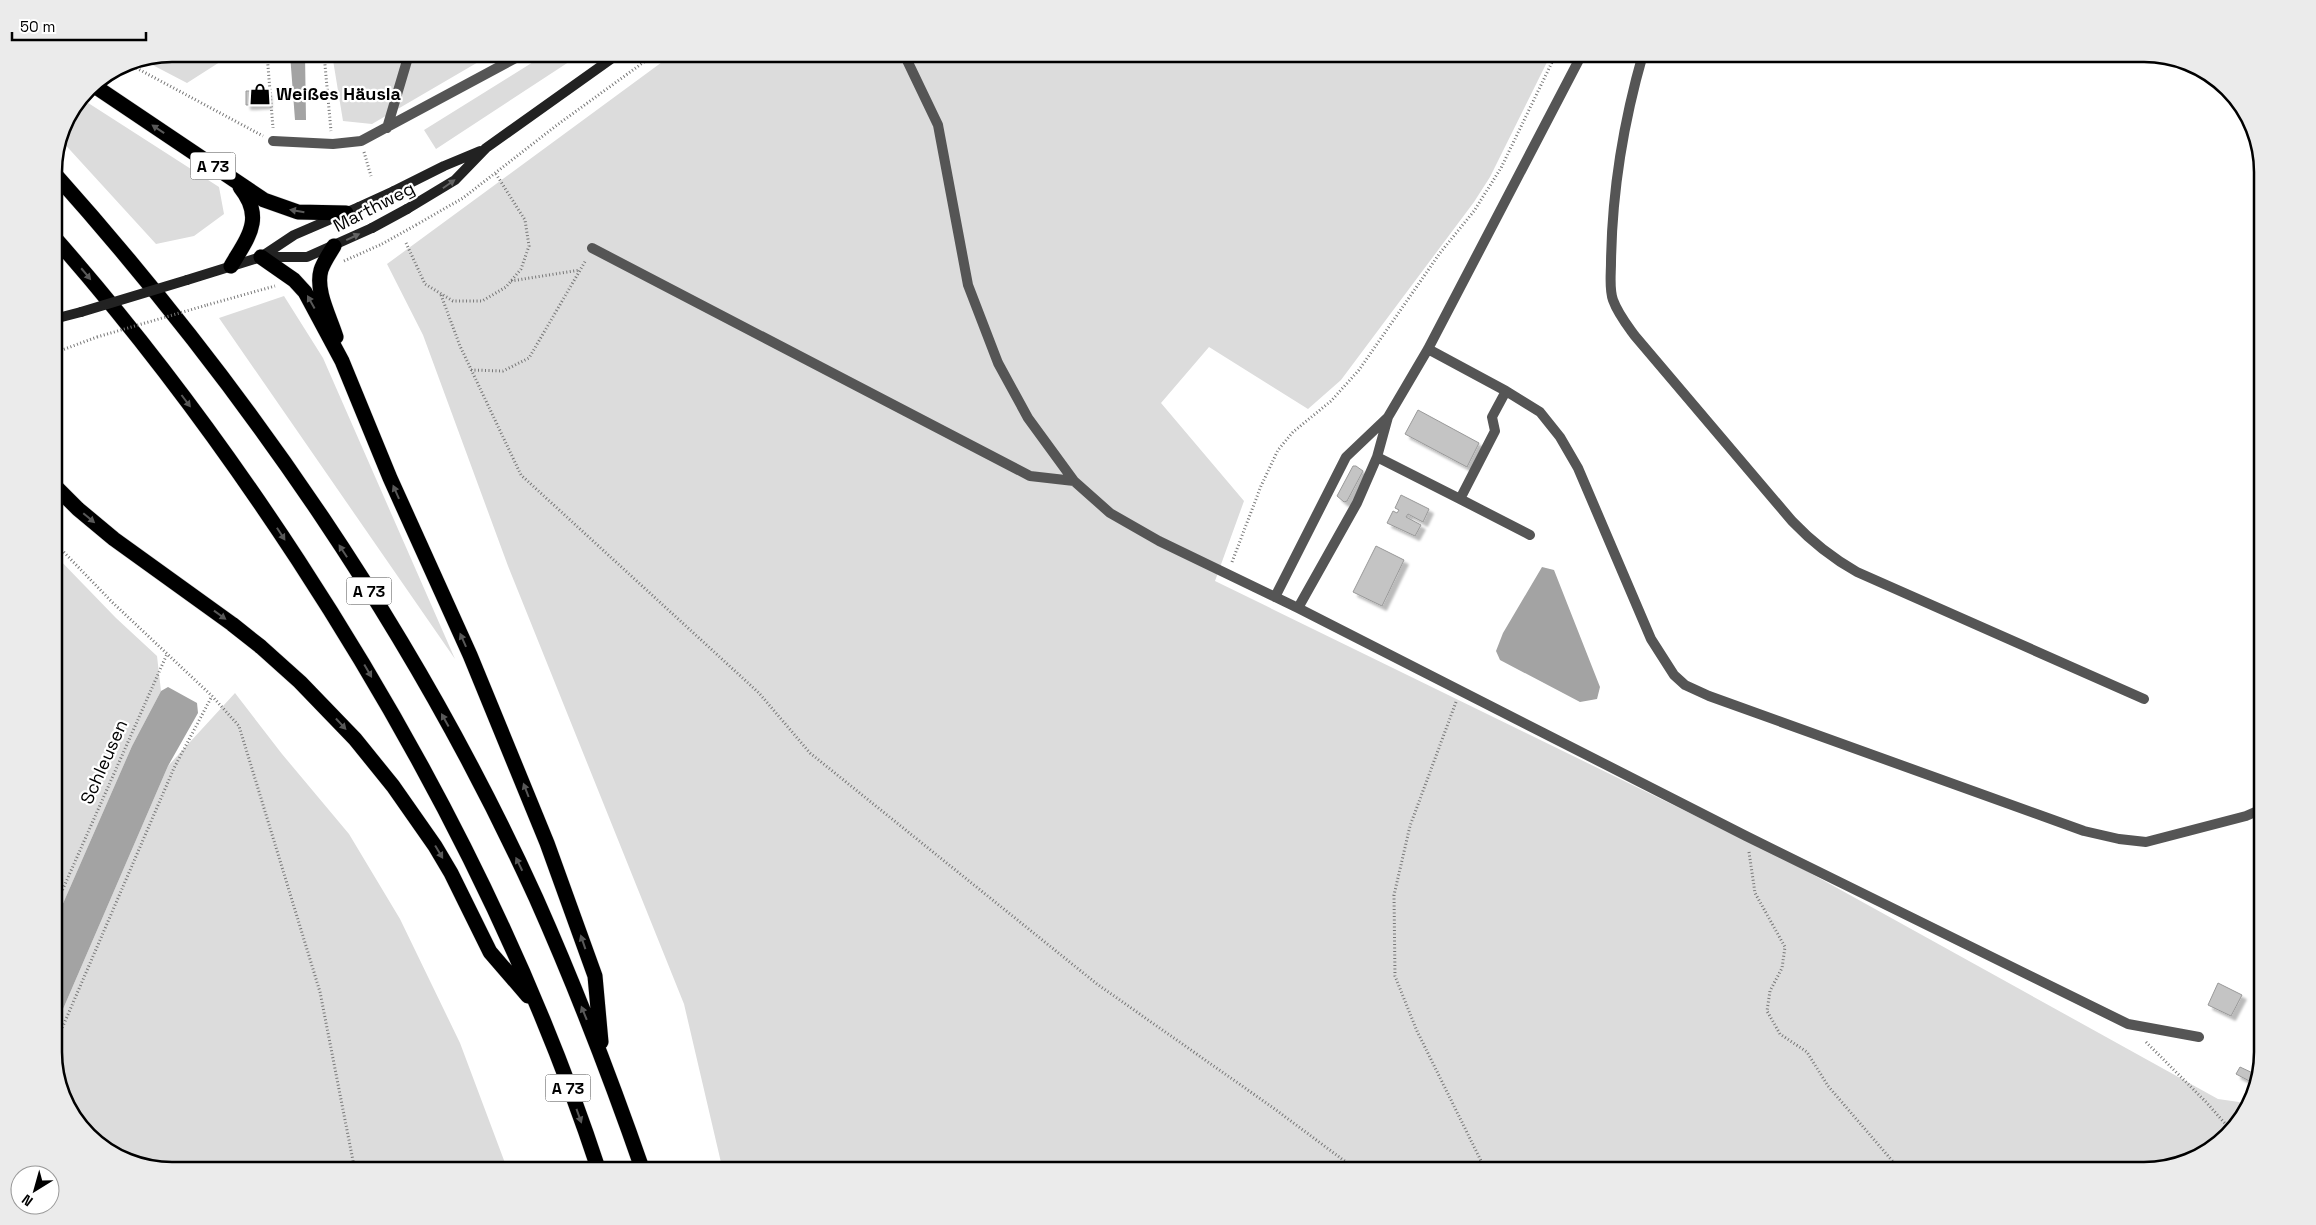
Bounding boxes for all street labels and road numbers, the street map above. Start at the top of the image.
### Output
road number: A 73 [190,153,236,180]
street label: Marthweg [329,176,418,237]
road number: A 73 [346,578,392,604]
street label: Schleusen [75,716,132,808]
road number: A 73 [546,1074,590,1102]

